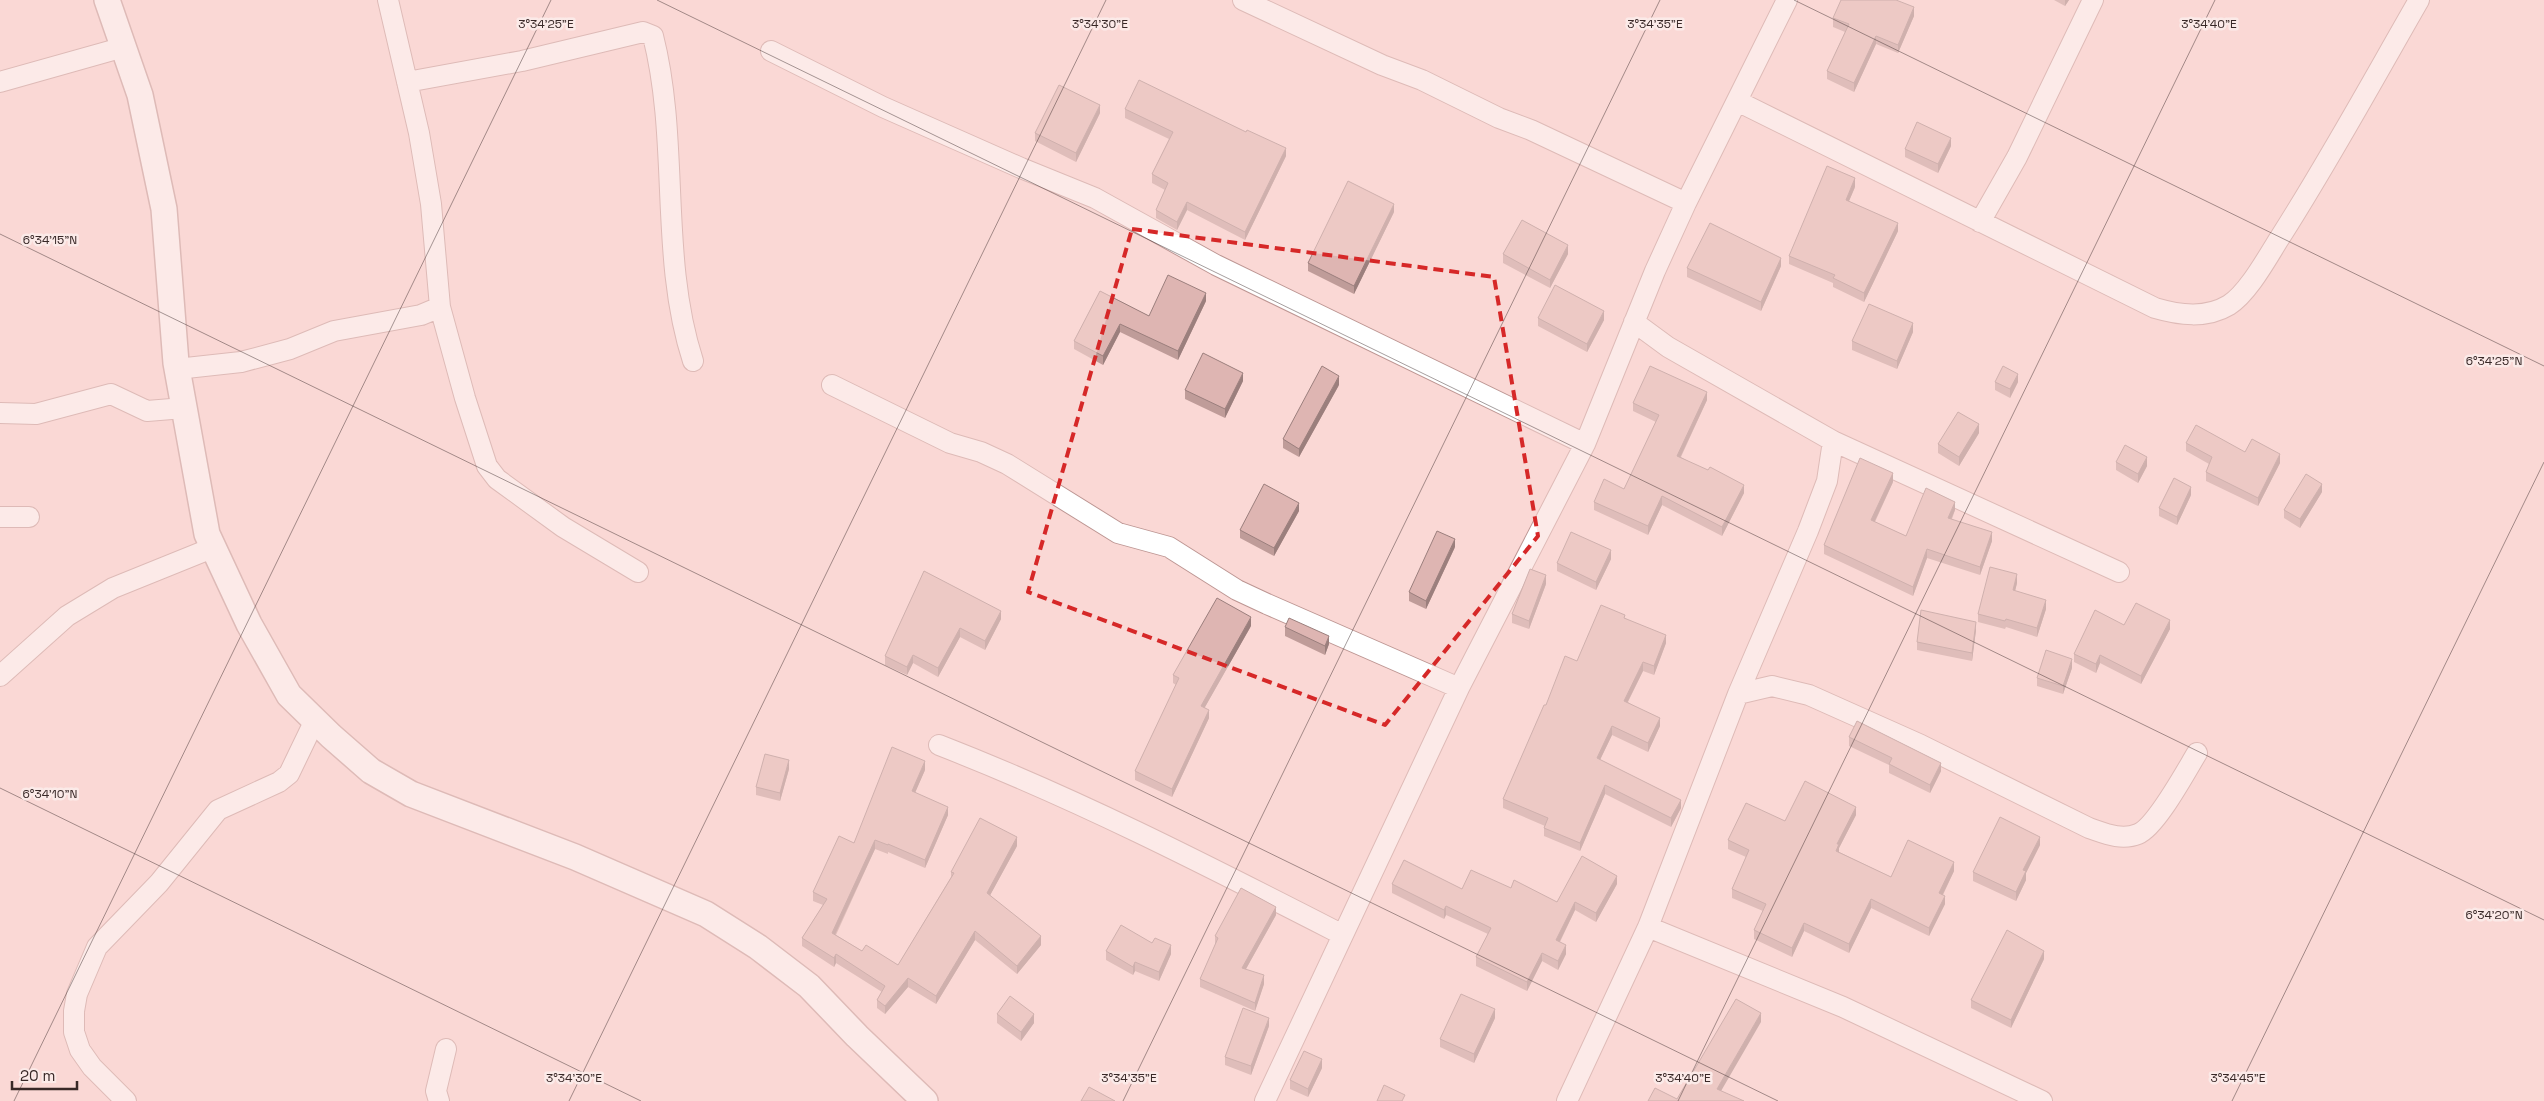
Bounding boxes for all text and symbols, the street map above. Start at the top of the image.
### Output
text: 3°34'25"E [518,16,574,32]
text: 3°34'30"E [1072,16,1128,32]
text: 3°34'35"E [1627,16,1683,32]
text: 3°34'40"E [2181,16,2237,32]
text: 6°34'15"N [23,232,77,248]
text: 6°34'25"N [2466,353,2522,369]
text: 6°34'10"N [22,786,78,802]
text: 6°34'20"N [2465,907,2523,923]
scale bar [12,1058,78,1090]
text: 20 m [20,1066,55,1085]
text: 3°34'30"E [546,1070,602,1086]
text: 3°34'35"E [1101,1070,1157,1086]
text: 3°34'40"E [1655,1070,1711,1086]
text: 3°34'45"E [2210,1070,2266,1086]

